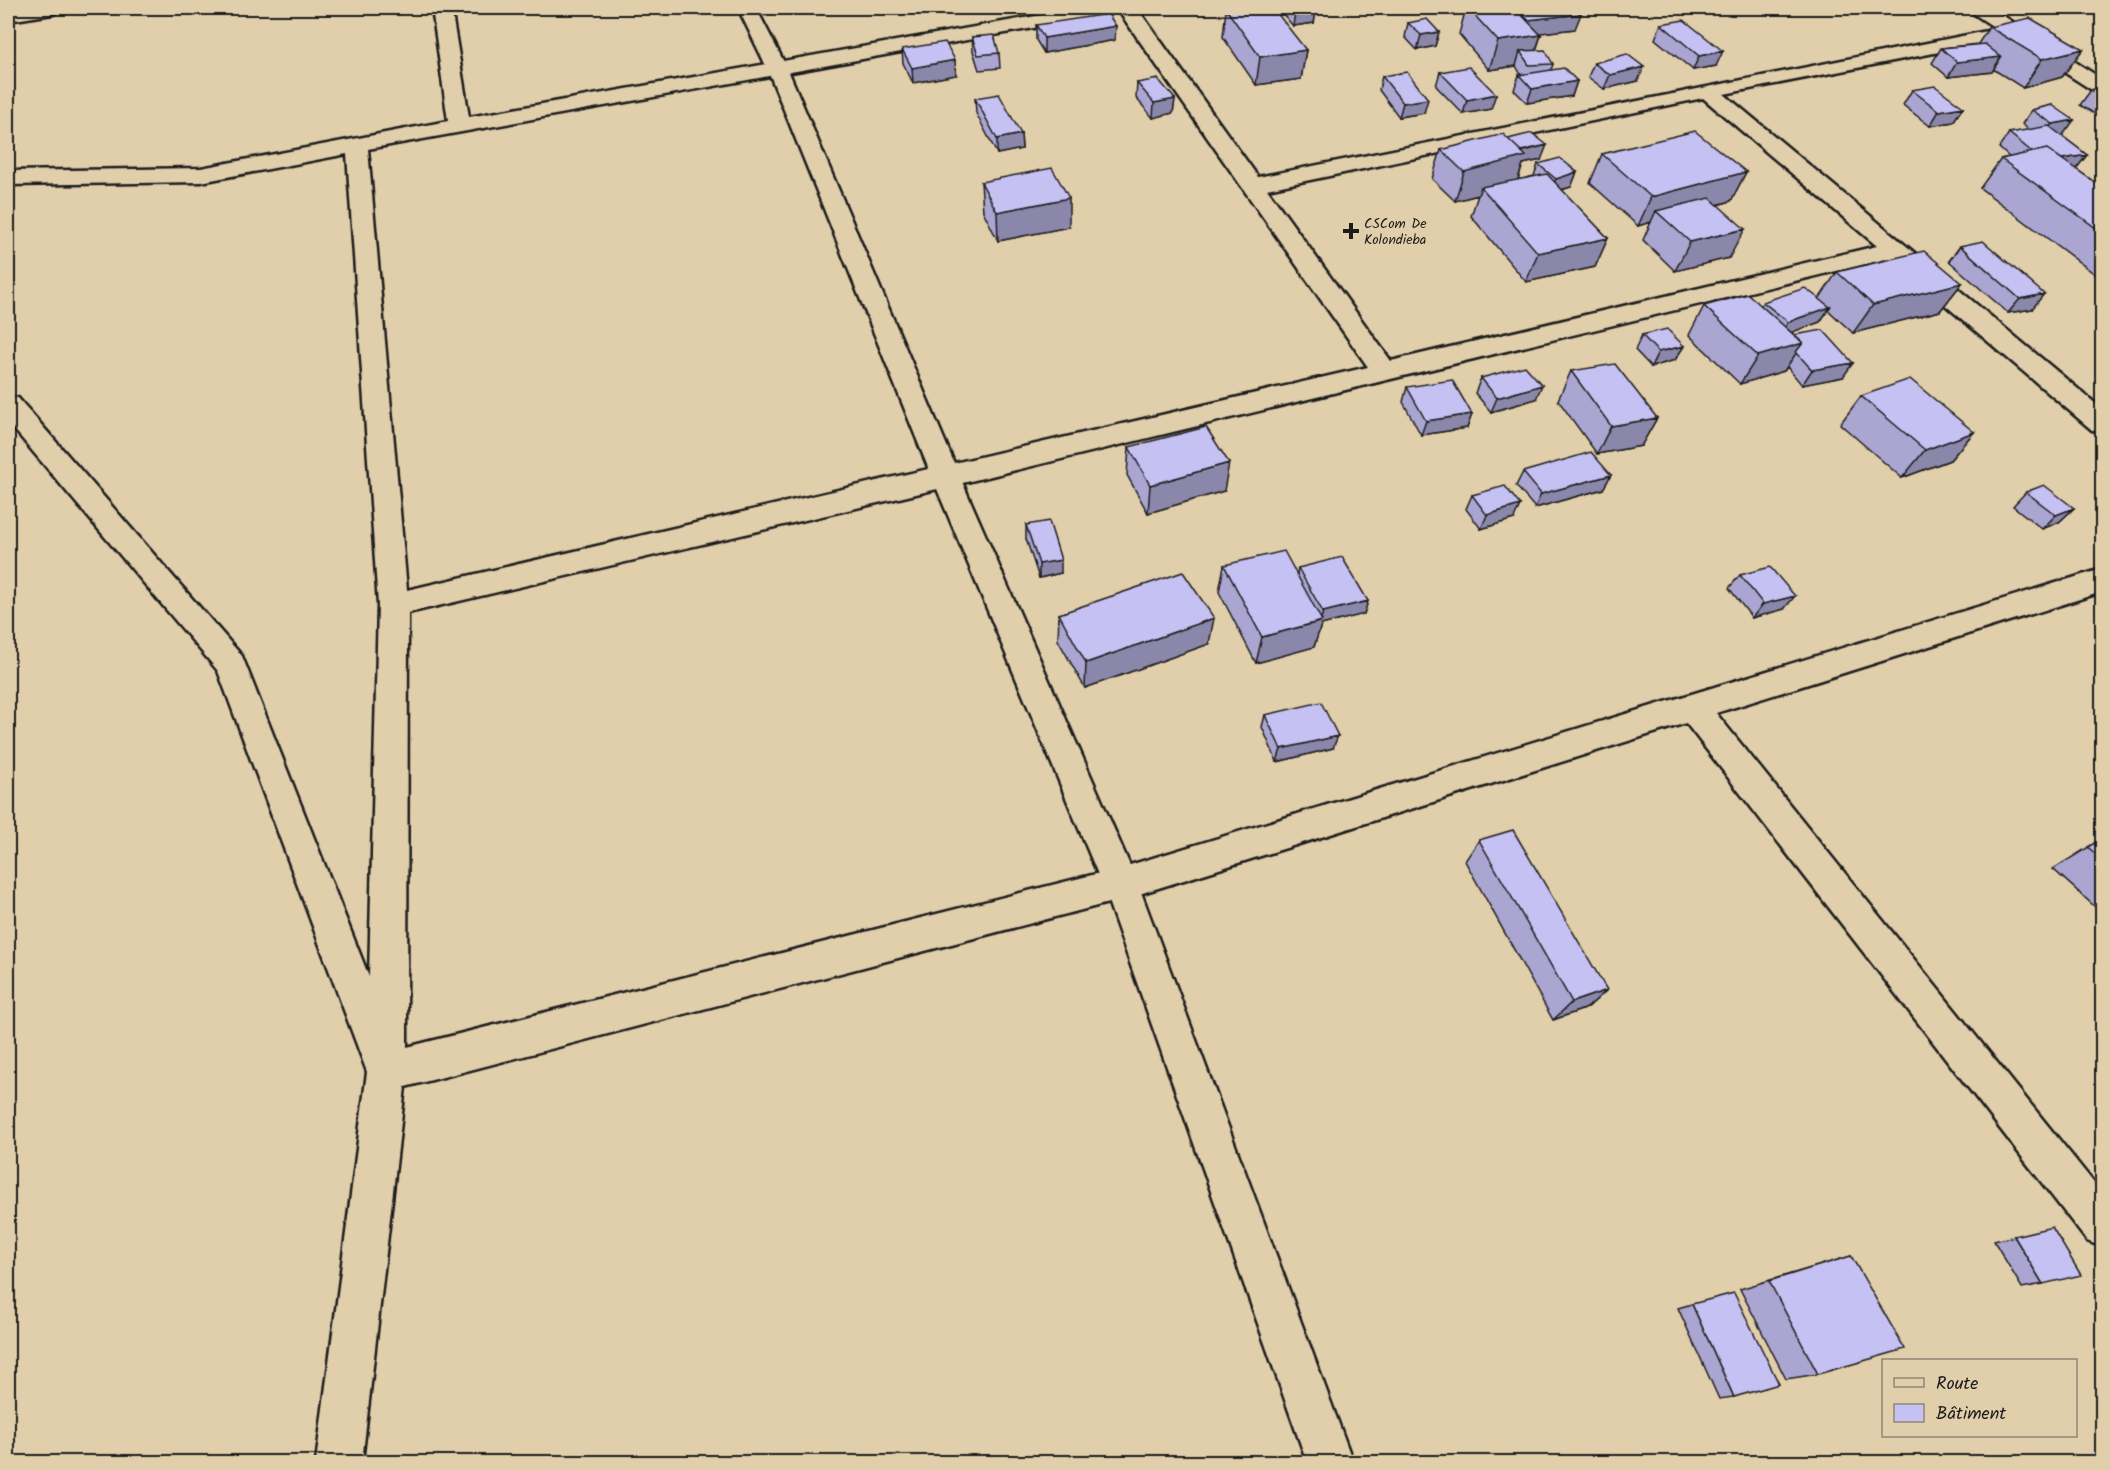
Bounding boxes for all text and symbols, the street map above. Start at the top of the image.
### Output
place label: CSCom De Kolondieba [1364,213,1427,251]
marker: CSCom De Kolondieba [1342,222,1360,240]
legend [1882,1359,2077,1437]
text: Route [1936,1370,1978,1399]
text: Bâtiment [1936,1400,2007,1429]

